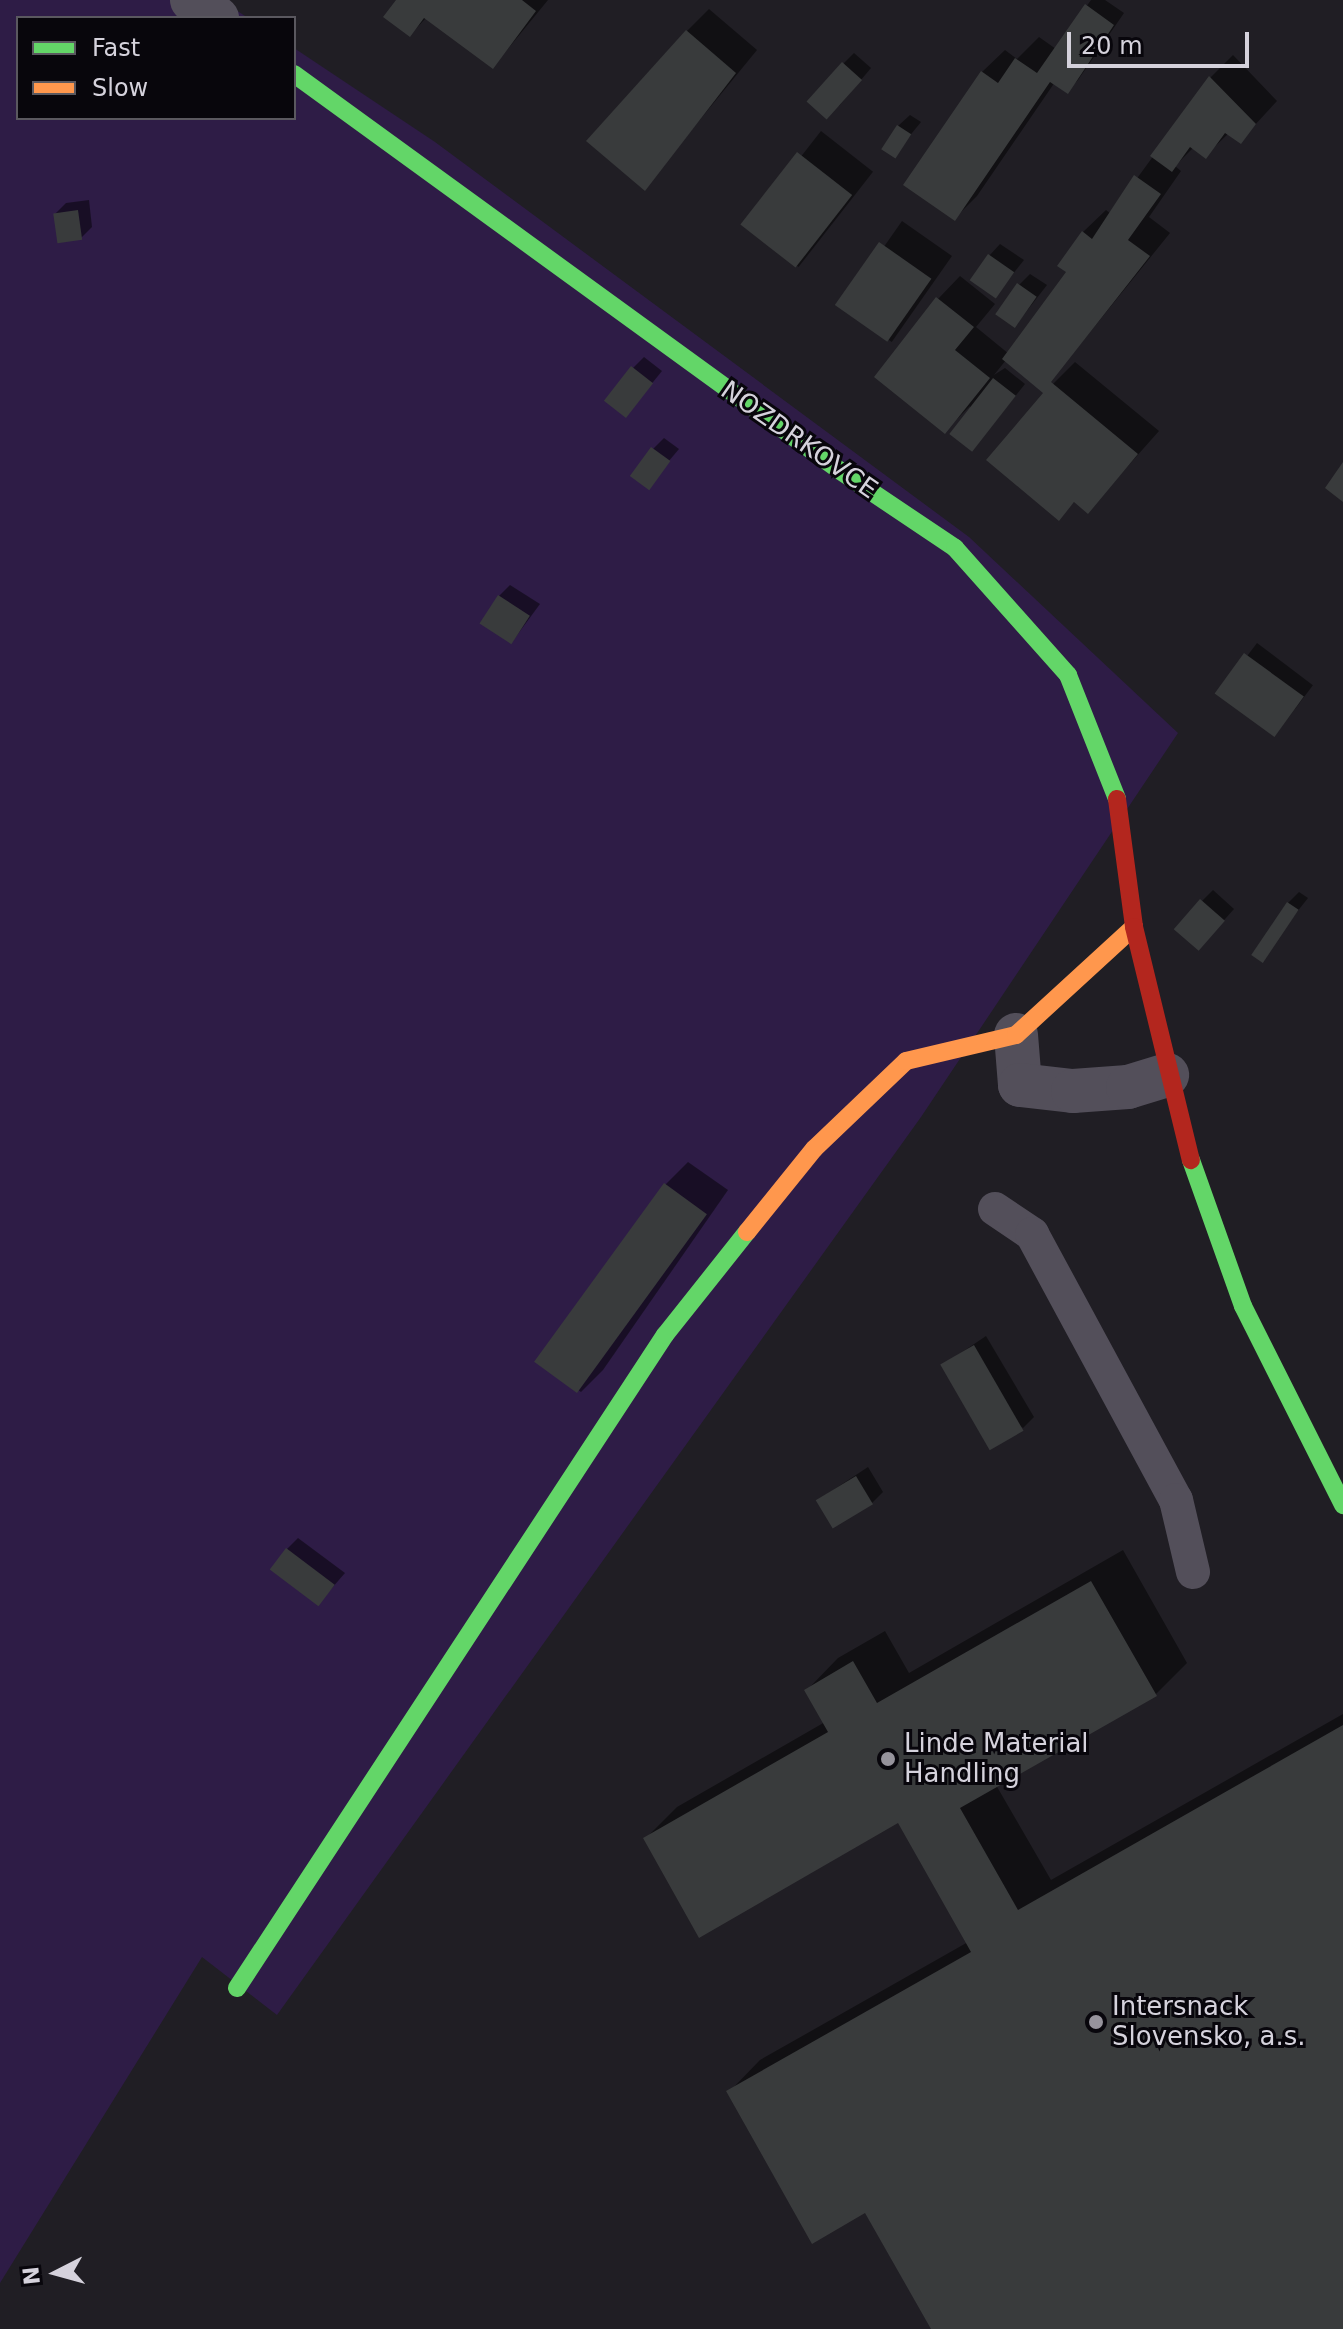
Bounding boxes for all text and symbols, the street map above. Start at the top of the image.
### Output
legend [16,16,296,120]
scale bar [1071,16,1253,66]
text: 20 m [1081,32,1143,60]
text: Fast [92,34,140,62]
text: Slow [92,74,148,102]
street label: NOZDRKOVCE [715,375,883,505]
place label: Linde Material Handling [904,1728,1089,1790]
marker: Linde Material Handling [879,1750,897,1768]
place label: Intersnack Slovensko, a.s. [1112,1991,1306,2052]
marker: Intersnack Slovensko, a.s. [1087,2013,1105,2031]
north arrow [16,2233,96,2313]
text: N [18,2265,45,2286]

